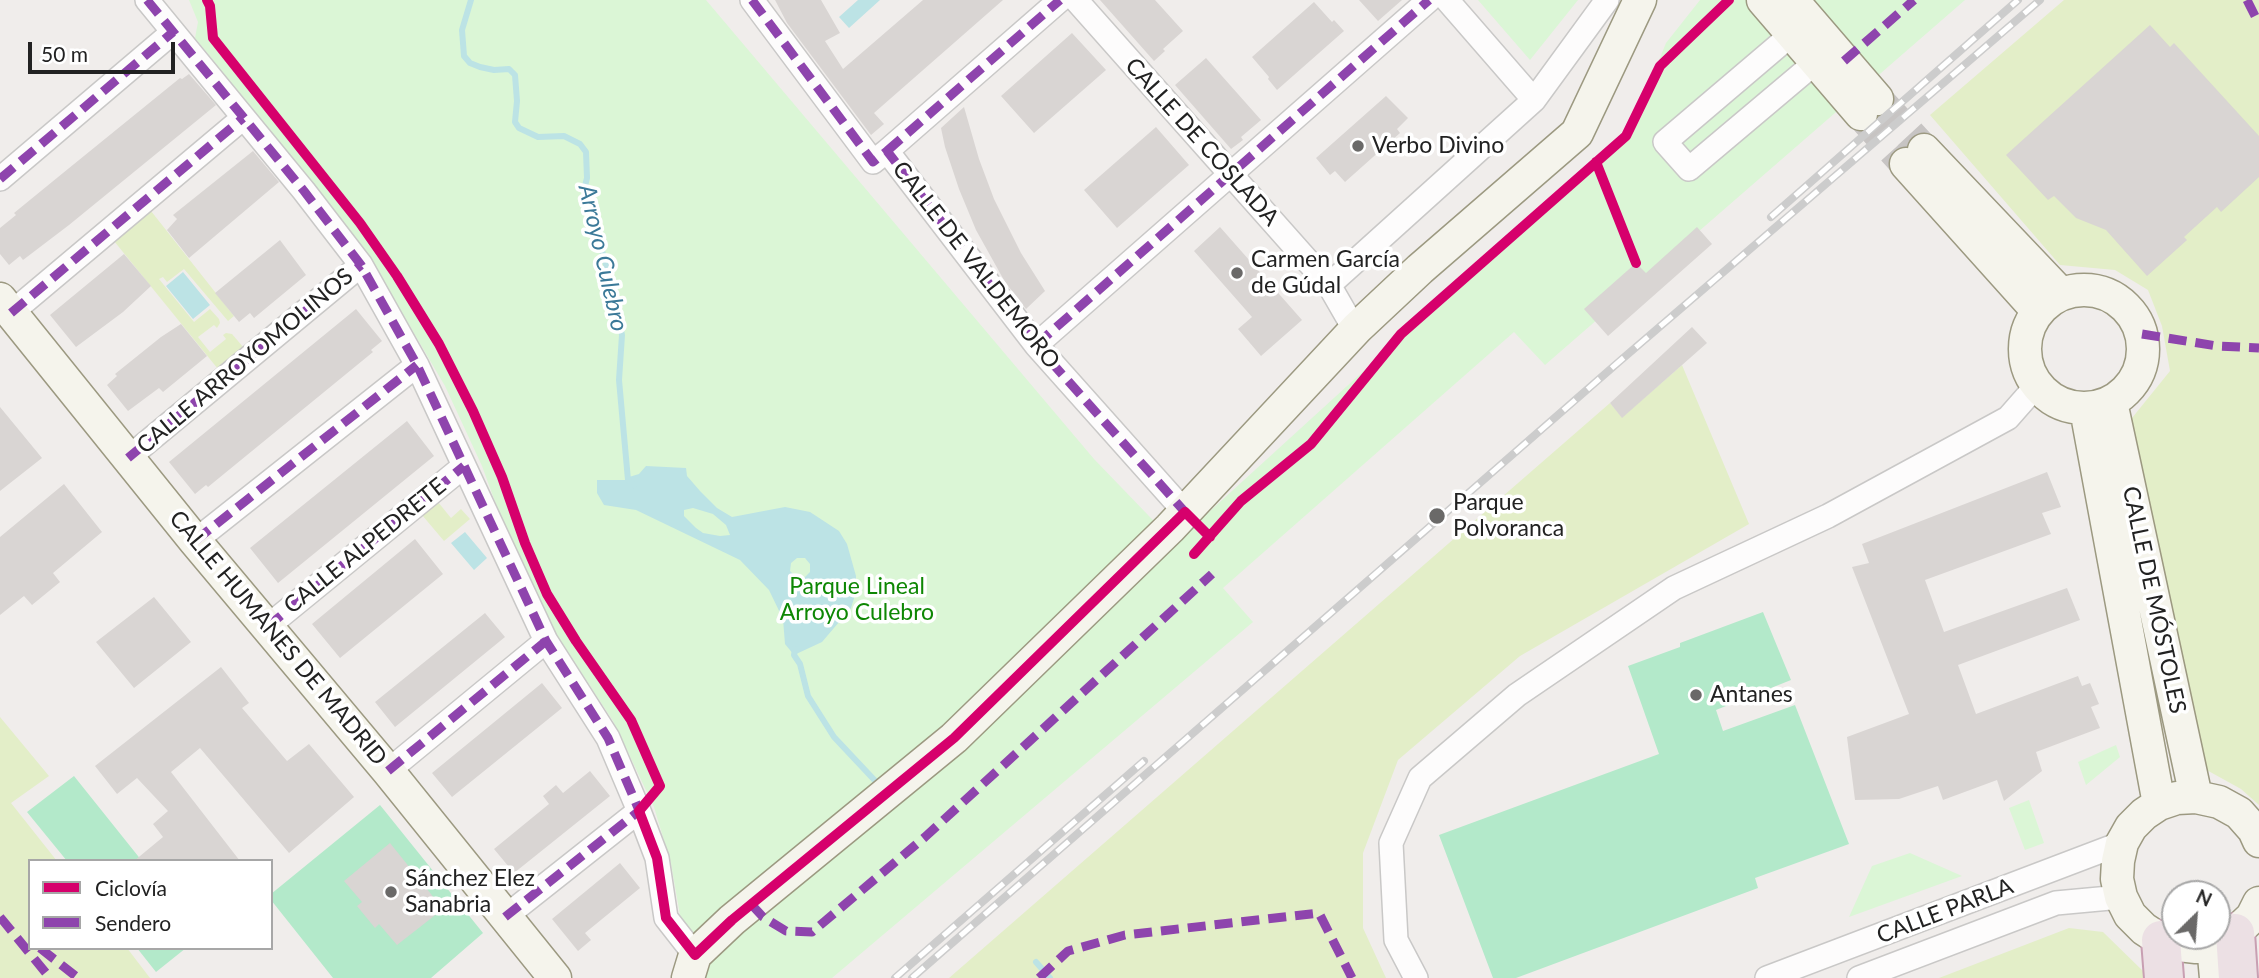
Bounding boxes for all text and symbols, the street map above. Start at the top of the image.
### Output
scale bar [32,28,178,72]
text: 50 m [41,41,88,66]
street label: CALLE DE COSLADA [1119,52,1285,232]
place label: Verbo Divino [1372,132,1504,160]
marker: Verbo Divino [1350,138,1366,154]
street label: CALLE DE VALDEMORO [887,156,1065,374]
water label: Arroyo Culebro [572,182,634,334]
place label: Carmen García de Gúdal [1251,246,1400,300]
street label: CALLE ARROYOMOLINOS [131,262,359,460]
marker: Carmen García de Gúdal [1229,265,1245,281]
street label: CALLE ALPEDRETE [279,472,451,620]
street label: CALLE DE MÓSTOLES [2116,484,2192,716]
place label: Parque Polvoranca [1453,489,1564,543]
street label: CALLE HUMANES DE MADRID [163,505,393,771]
marker: Parque Polvoranca [1427,506,1447,526]
park label: Parque Lineal Arroyo Culebro [780,573,934,627]
place label: Antanes [1710,681,1793,709]
marker: Antanes [1688,687,1704,703]
legend [28,859,273,950]
place label: Sánchez Elez Sanabria [405,865,535,919]
street label: CALLE PARLA [1873,872,2017,950]
text: Ciclovía [95,875,167,900]
north arrow [2161,880,2231,950]
marker: Sánchez Elez Sanabria [383,884,399,900]
text: N [2193,884,2216,911]
text: Sendero [95,910,171,935]

